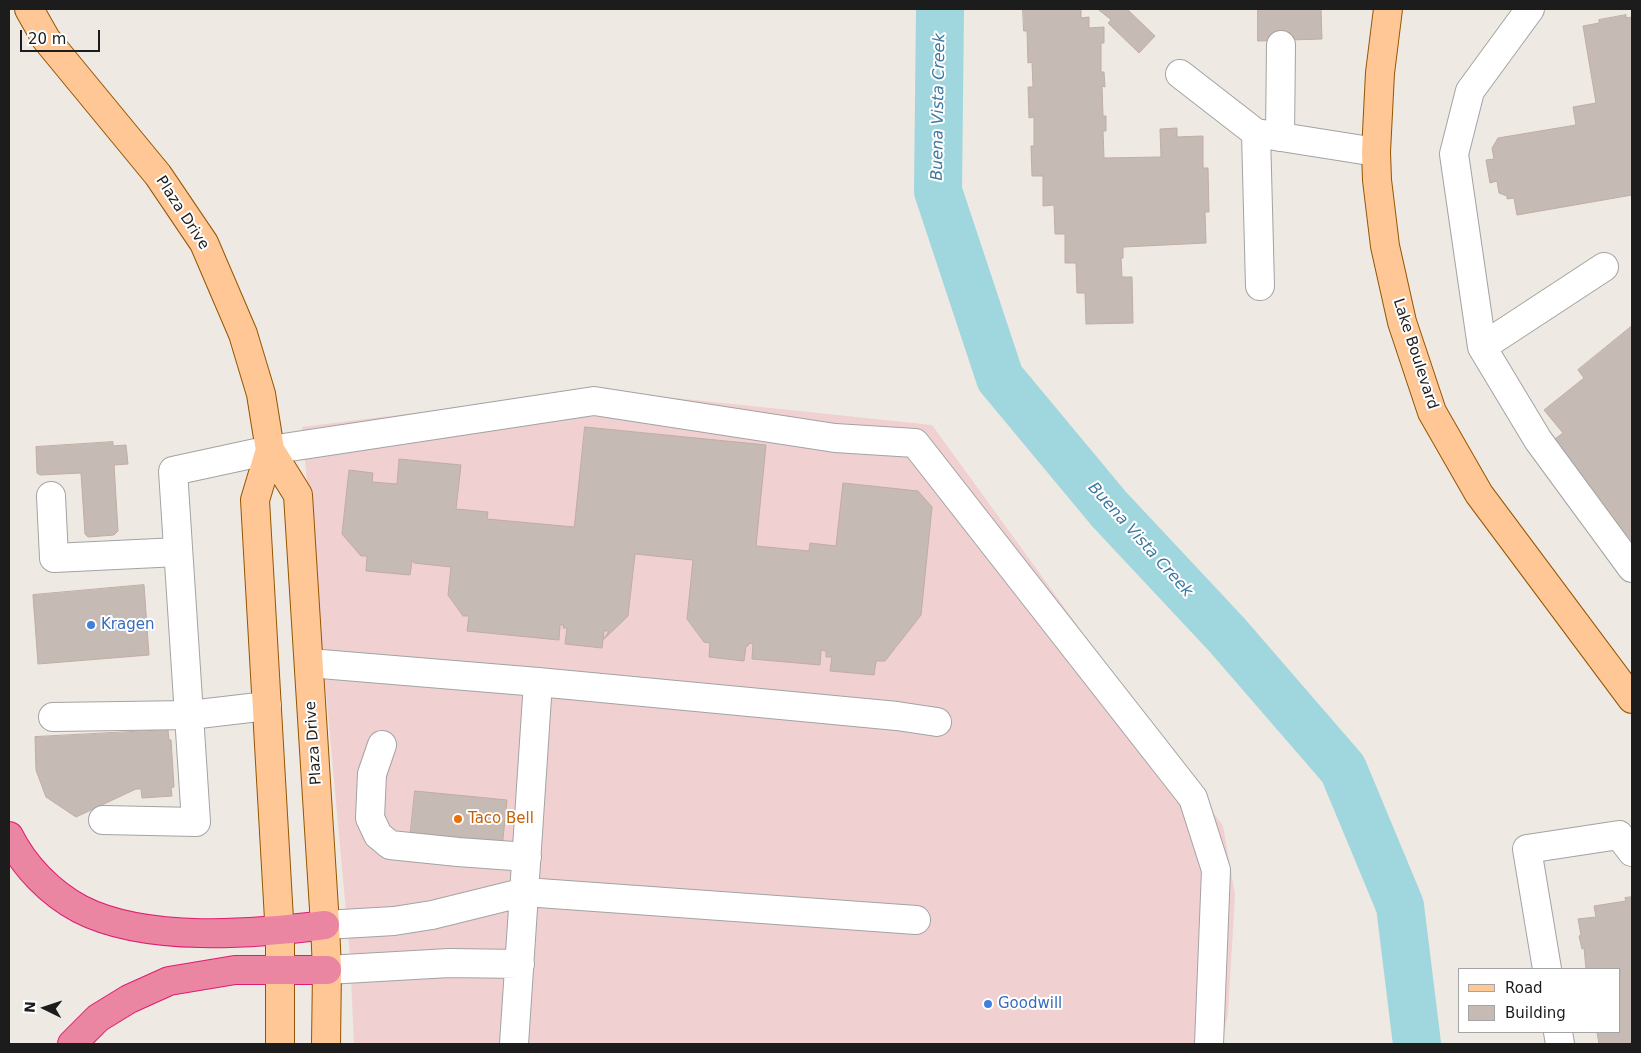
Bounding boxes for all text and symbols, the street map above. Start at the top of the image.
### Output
scale bar [22,20,102,52]
text: 20 m [28,30,66,48]
water label: Buena Vista Creek [928,33,950,181]
street label: Plaza Drive [152,173,212,253]
street label: Lake Boulevard [1389,296,1441,412]
water label: Buena Vista Creek [1083,479,1197,601]
place label: Kragen [101,616,154,634]
marker: Kragen [85,619,97,631]
street label: Plaza Drive [302,700,326,786]
place label: Taco Bell [468,810,534,828]
marker: Taco Bell [452,813,464,825]
legend [1458,968,1621,1033]
text: Road [1505,979,1543,997]
north arrow [20,983,70,1033]
place label: Goodwill [998,995,1062,1013]
marker: Goodwill [982,998,994,1010]
text: N [22,1001,38,1013]
text: Building [1505,1004,1566,1022]

